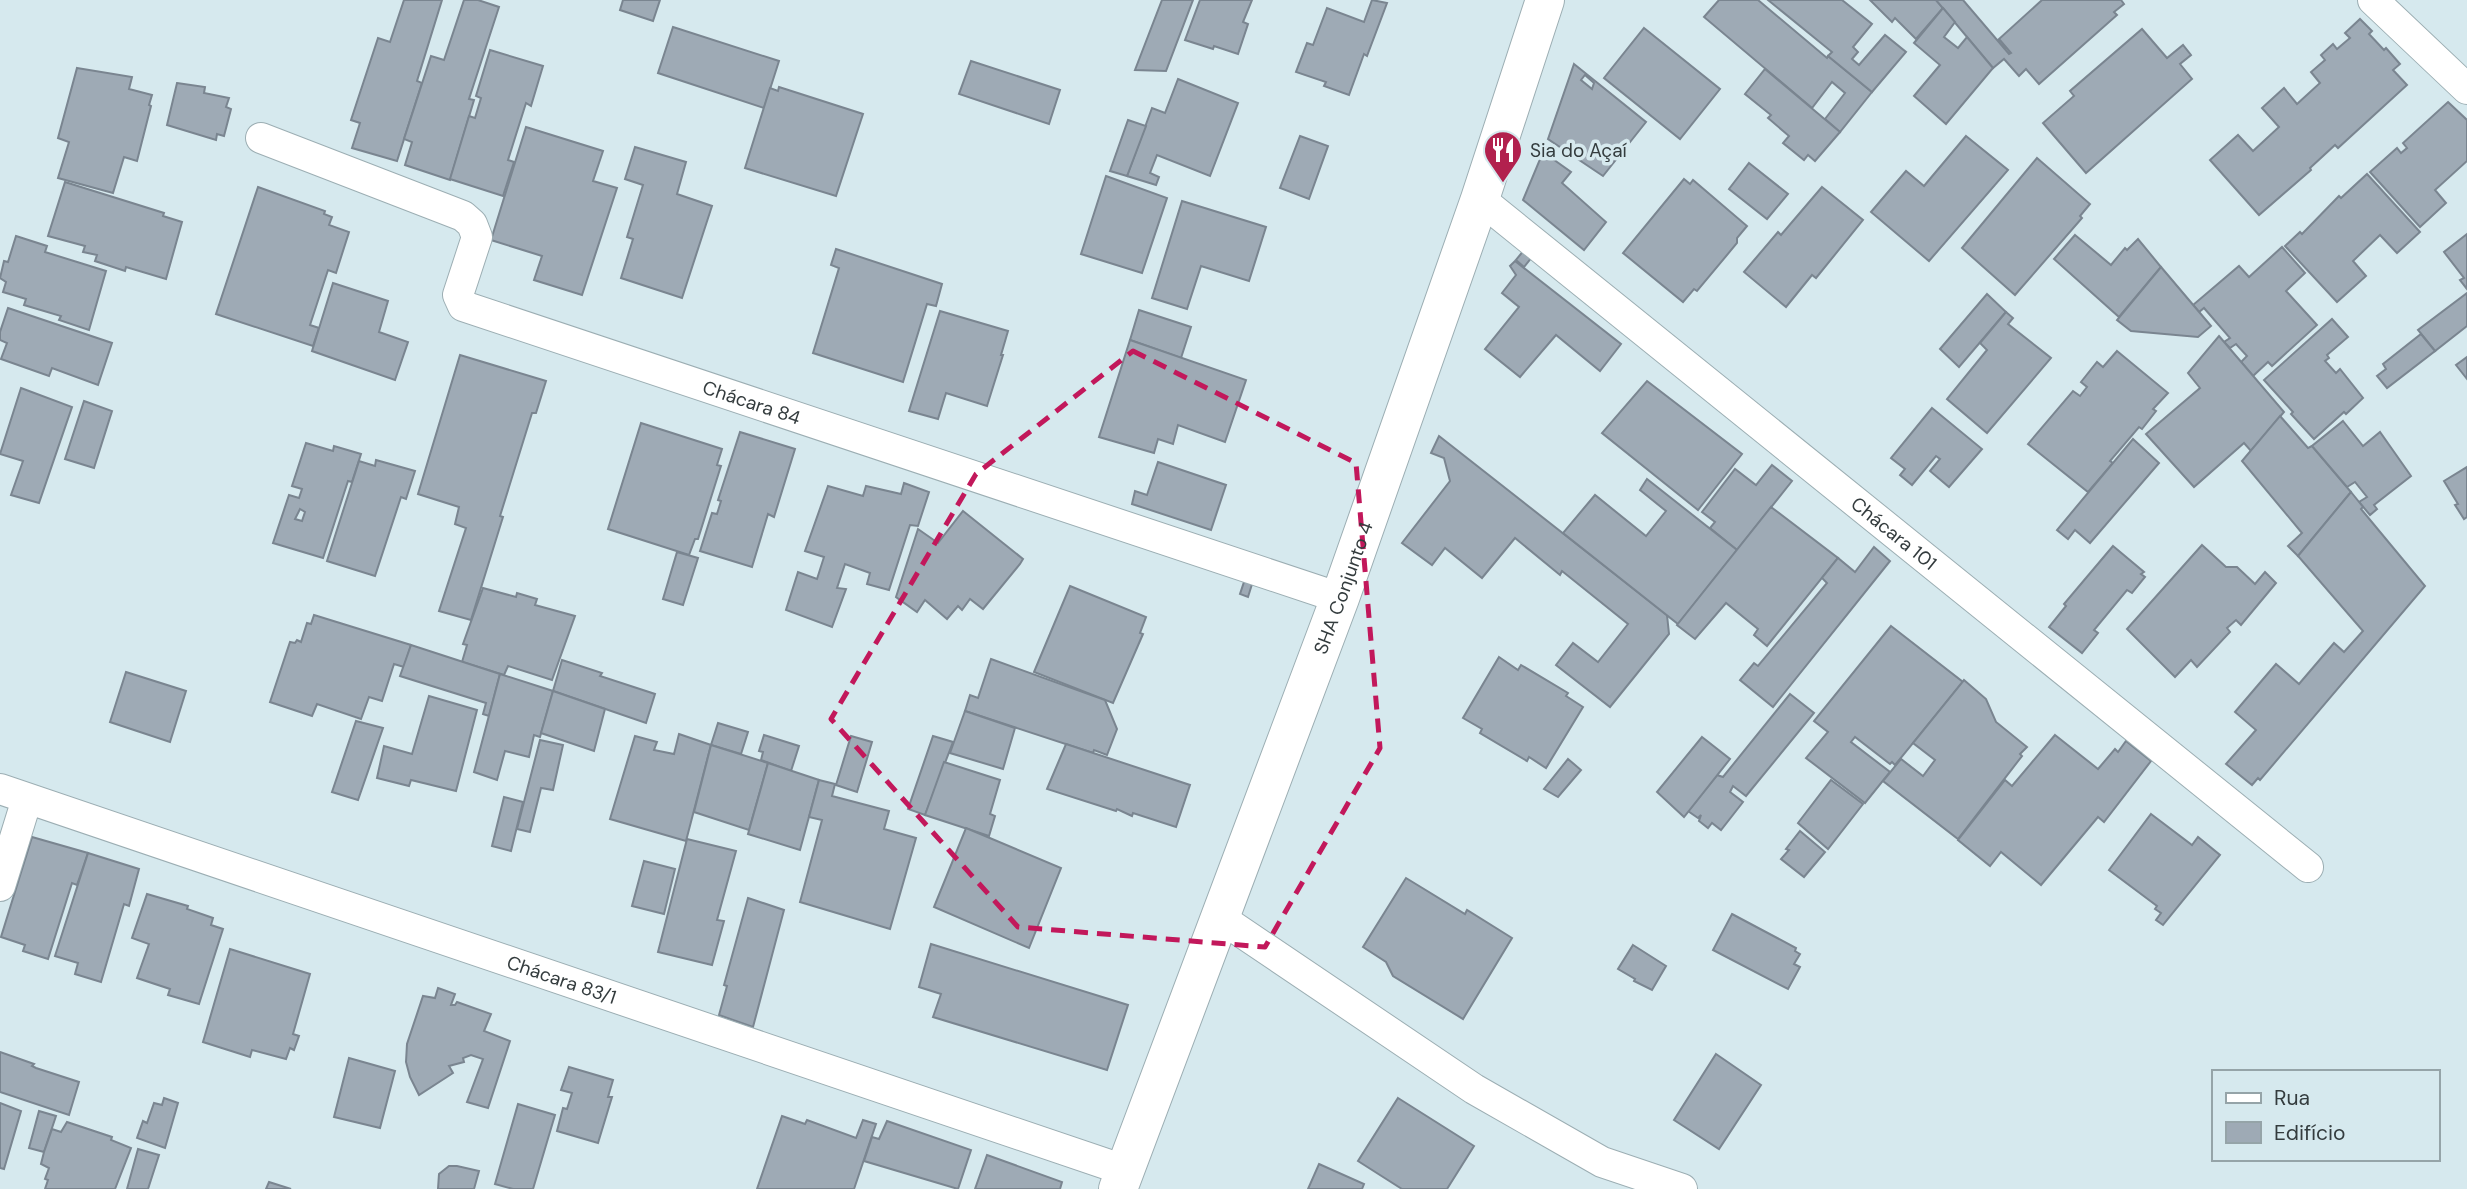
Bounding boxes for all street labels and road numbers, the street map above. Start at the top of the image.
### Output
street label: Chácara 84 [699,375,804,431]
street label: Chácara 101 [1846,491,1942,576]
street label: SHA Conjunto 4 [1308,518,1379,658]
street label: Chácara 83/1 [504,950,619,1010]

